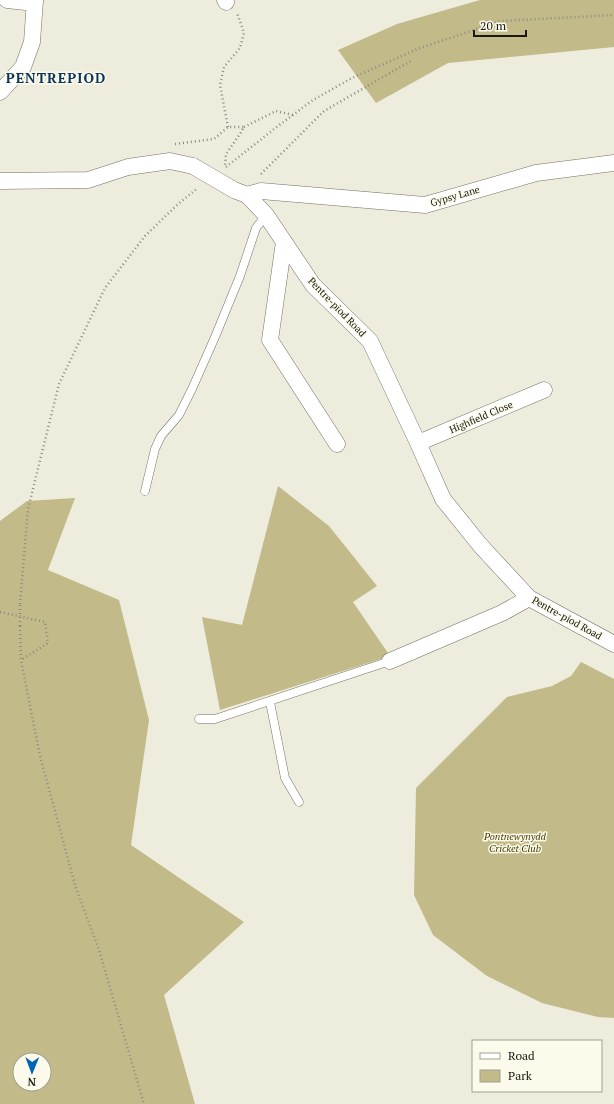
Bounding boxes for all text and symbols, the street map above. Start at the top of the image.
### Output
scale bar [474,12,526,38]
text: 20 m [480,18,507,33]
district label: PENTREPIOD [6,68,106,87]
street label: Gypsy Lane [429,183,481,209]
street label: Pentre-piod Road [305,274,369,340]
street label: Highfield Close [447,398,515,436]
street label: Pentre-piod Road [530,593,605,643]
park label: Pontnewynydd Cricket Club [483,830,547,855]
legend [472,1040,602,1092]
text: Road [508,1048,535,1063]
north arrow [12,1052,52,1092]
text: Park [508,1068,533,1083]
text: N [27,1075,36,1089]

